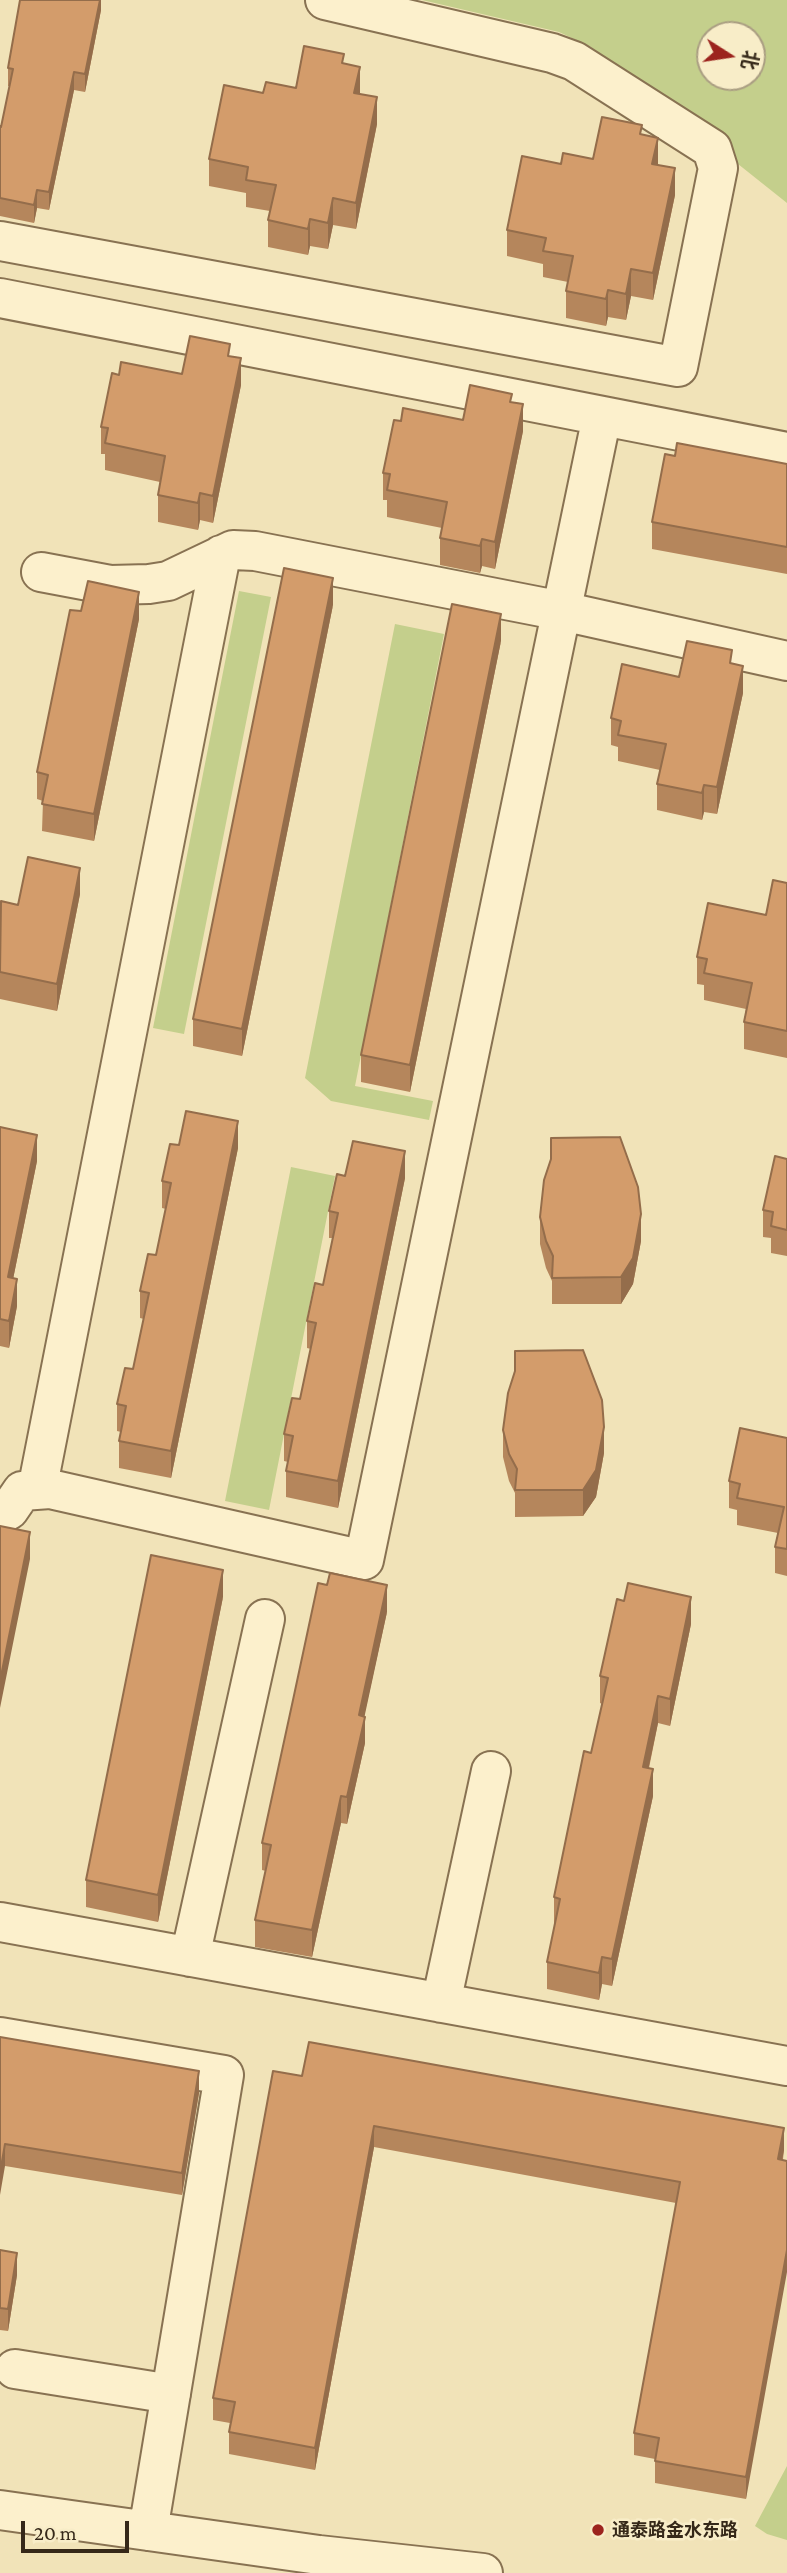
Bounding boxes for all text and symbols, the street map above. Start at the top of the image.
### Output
north arrow [696,21,766,91]
text: 北 [738,49,762,72]
scale bar [24,2506,133,2550]
place label: 通泰路金水东路 [612,2519,738,2541]
text: 20 m [34,2521,77,2545]
marker: 通泰路金水东路 [590,2522,606,2538]

